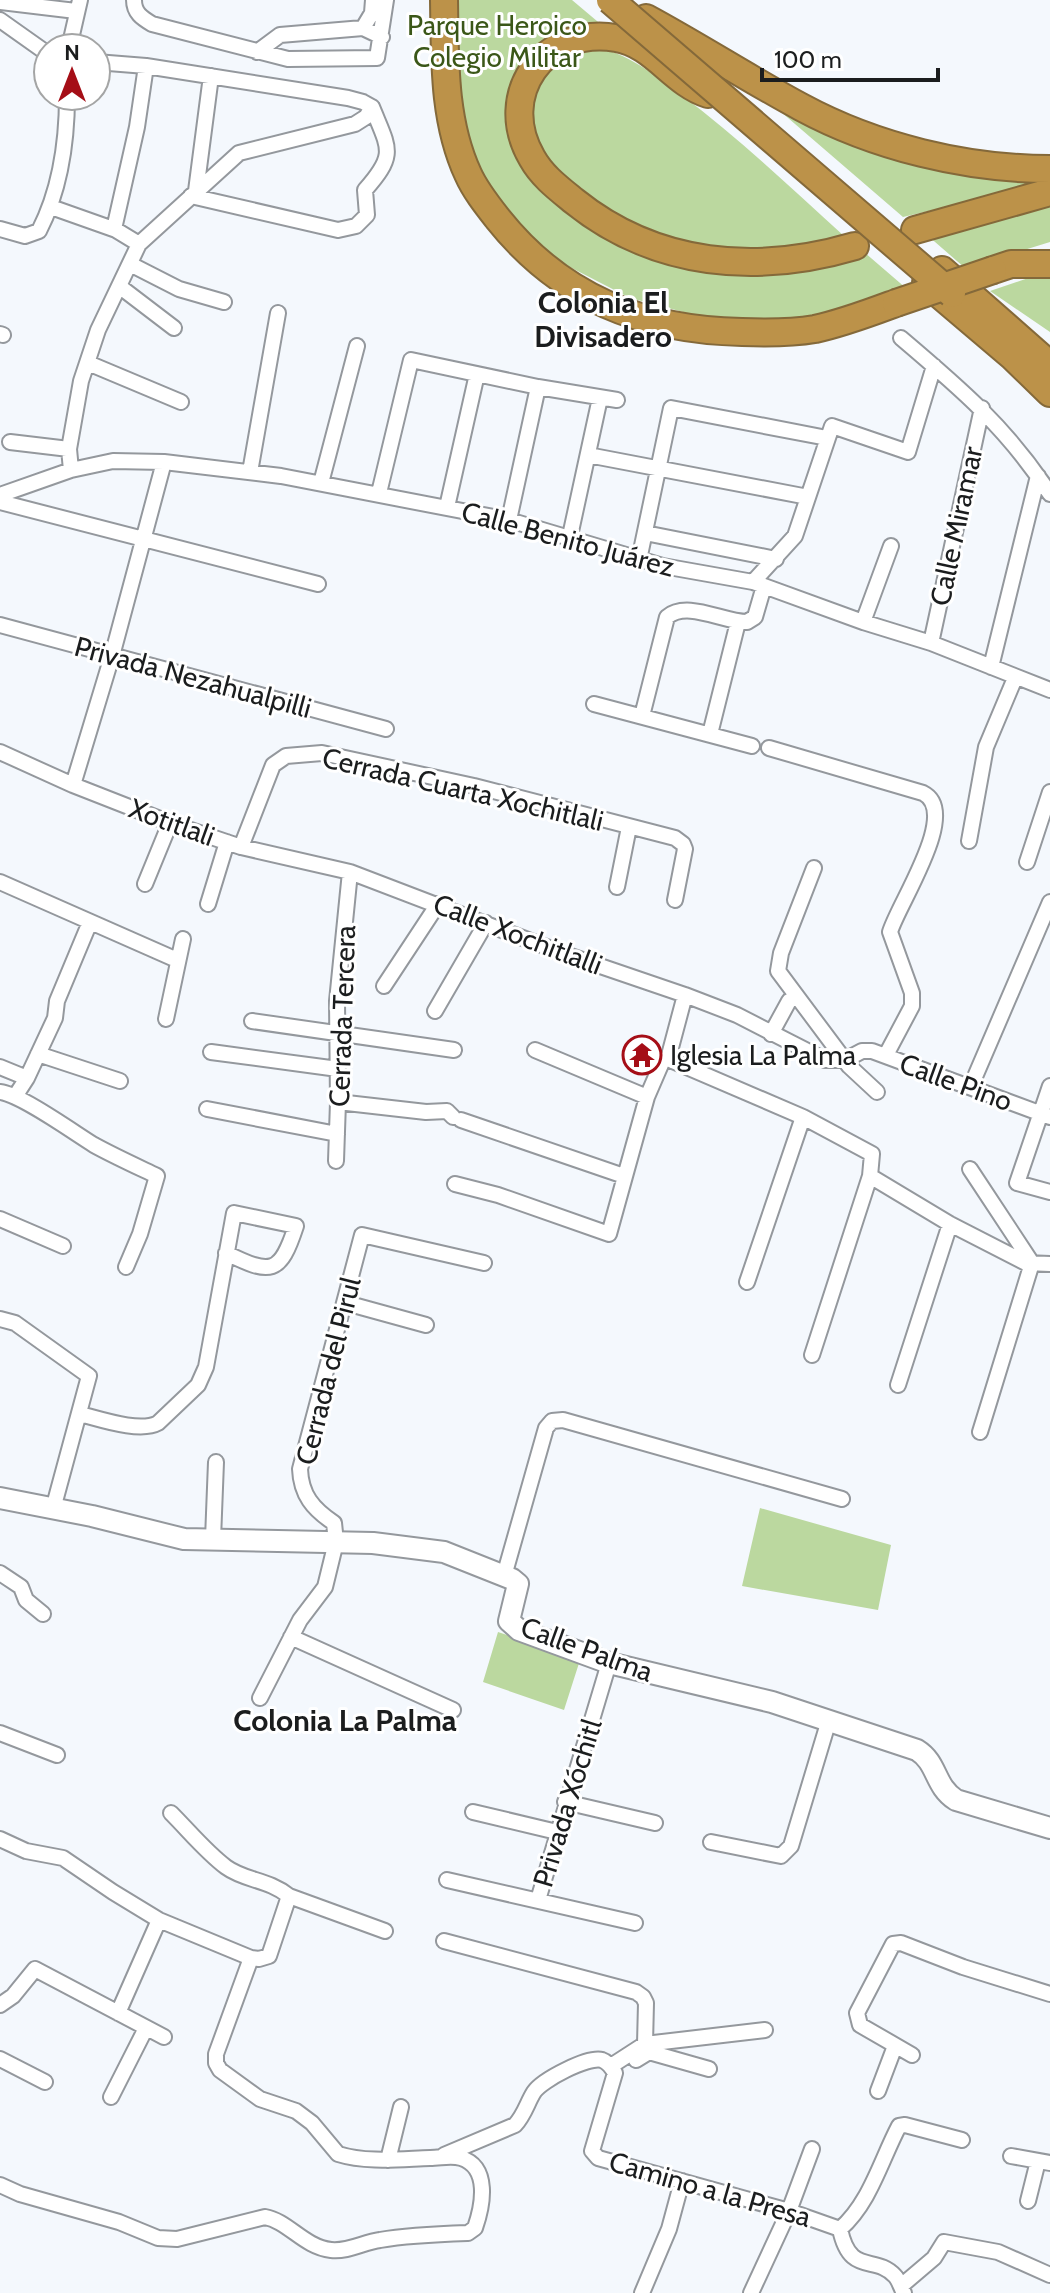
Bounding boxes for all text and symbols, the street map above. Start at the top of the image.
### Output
park label: Parque Heroico Colegio Militar [407,8,587,74]
north arrow [32,32,112,112]
scale bar [762,32,938,82]
text: N [64,39,80,66]
text: 100 m [774,45,842,74]
district label: Colonia El Divisadero [534,284,672,355]
street label: Calle Miramar [923,443,989,609]
street label: Calle Benito Juárez [458,494,678,584]
street label: Privada Nezahualpilli [71,629,315,725]
street label: Cerrada Cuarta Xochitlali [319,740,607,838]
street label: Xotitlali [125,791,219,853]
street label: Calle Xochitlalli [429,886,607,982]
street label: Cerrada Tercera [322,924,362,1107]
temple icon: Iglesia La Palma [621,1034,663,1076]
place label: Iglesia La Palma [670,1038,857,1072]
street label: Calle Pino [895,1046,1017,1118]
street label: Cerrada del Pirul [288,1273,368,1468]
street label: Calle Palma [516,1609,658,1689]
district label: Colonia La Palma [233,1702,457,1739]
street label: Privada Xóchitl [525,1715,609,1891]
street label: Camino a la Presa [605,2144,815,2234]

